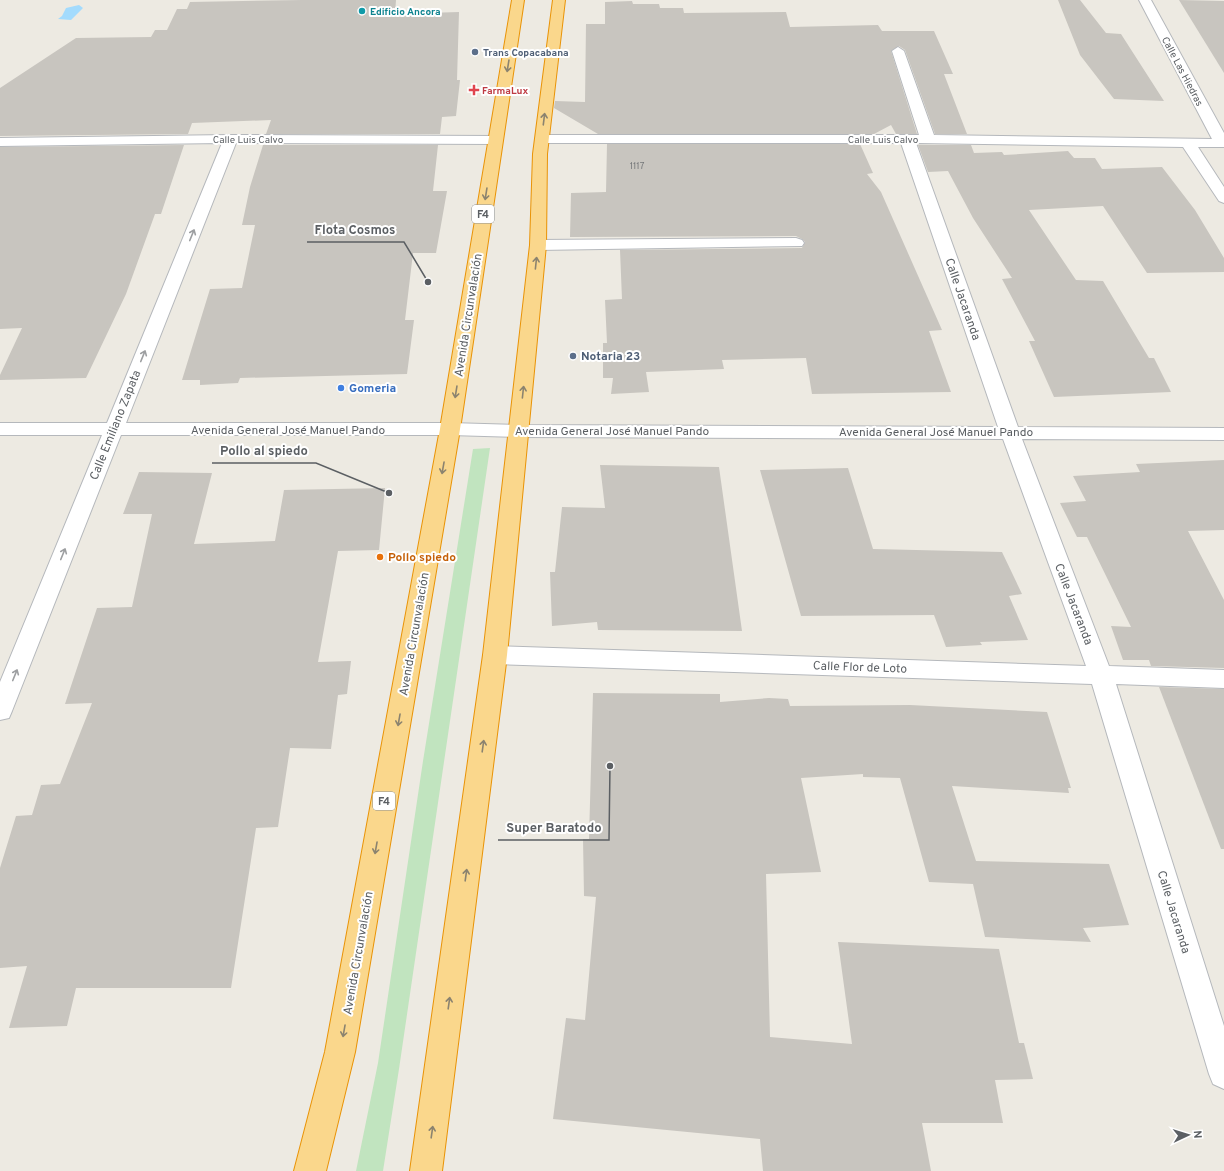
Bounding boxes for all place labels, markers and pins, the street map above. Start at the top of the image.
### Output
marker: Edificio Ancora [357,6,367,16]
place label: Edificio Ancora [370,6,441,19]
marker: Trans Copacabana [470,47,480,57]
place label: Trans Copacabana [483,47,569,60]
marker: FarmaLux [469,85,479,95]
place label: FarmaLux [482,85,528,98]
callout: Flota Cosmos [307,217,404,242]
place label: Notaria 23 [581,349,640,365]
marker: Notaria 23 [568,351,578,361]
place label: Gomeria [349,381,396,397]
marker: Gomeria [336,383,346,393]
callout: Pollo al spiedo [212,438,316,463]
place label: Pollo spiedo [388,550,456,566]
marker: Pollo spiedo [375,552,385,562]
callout: Super Baratodo [498,815,609,840]

